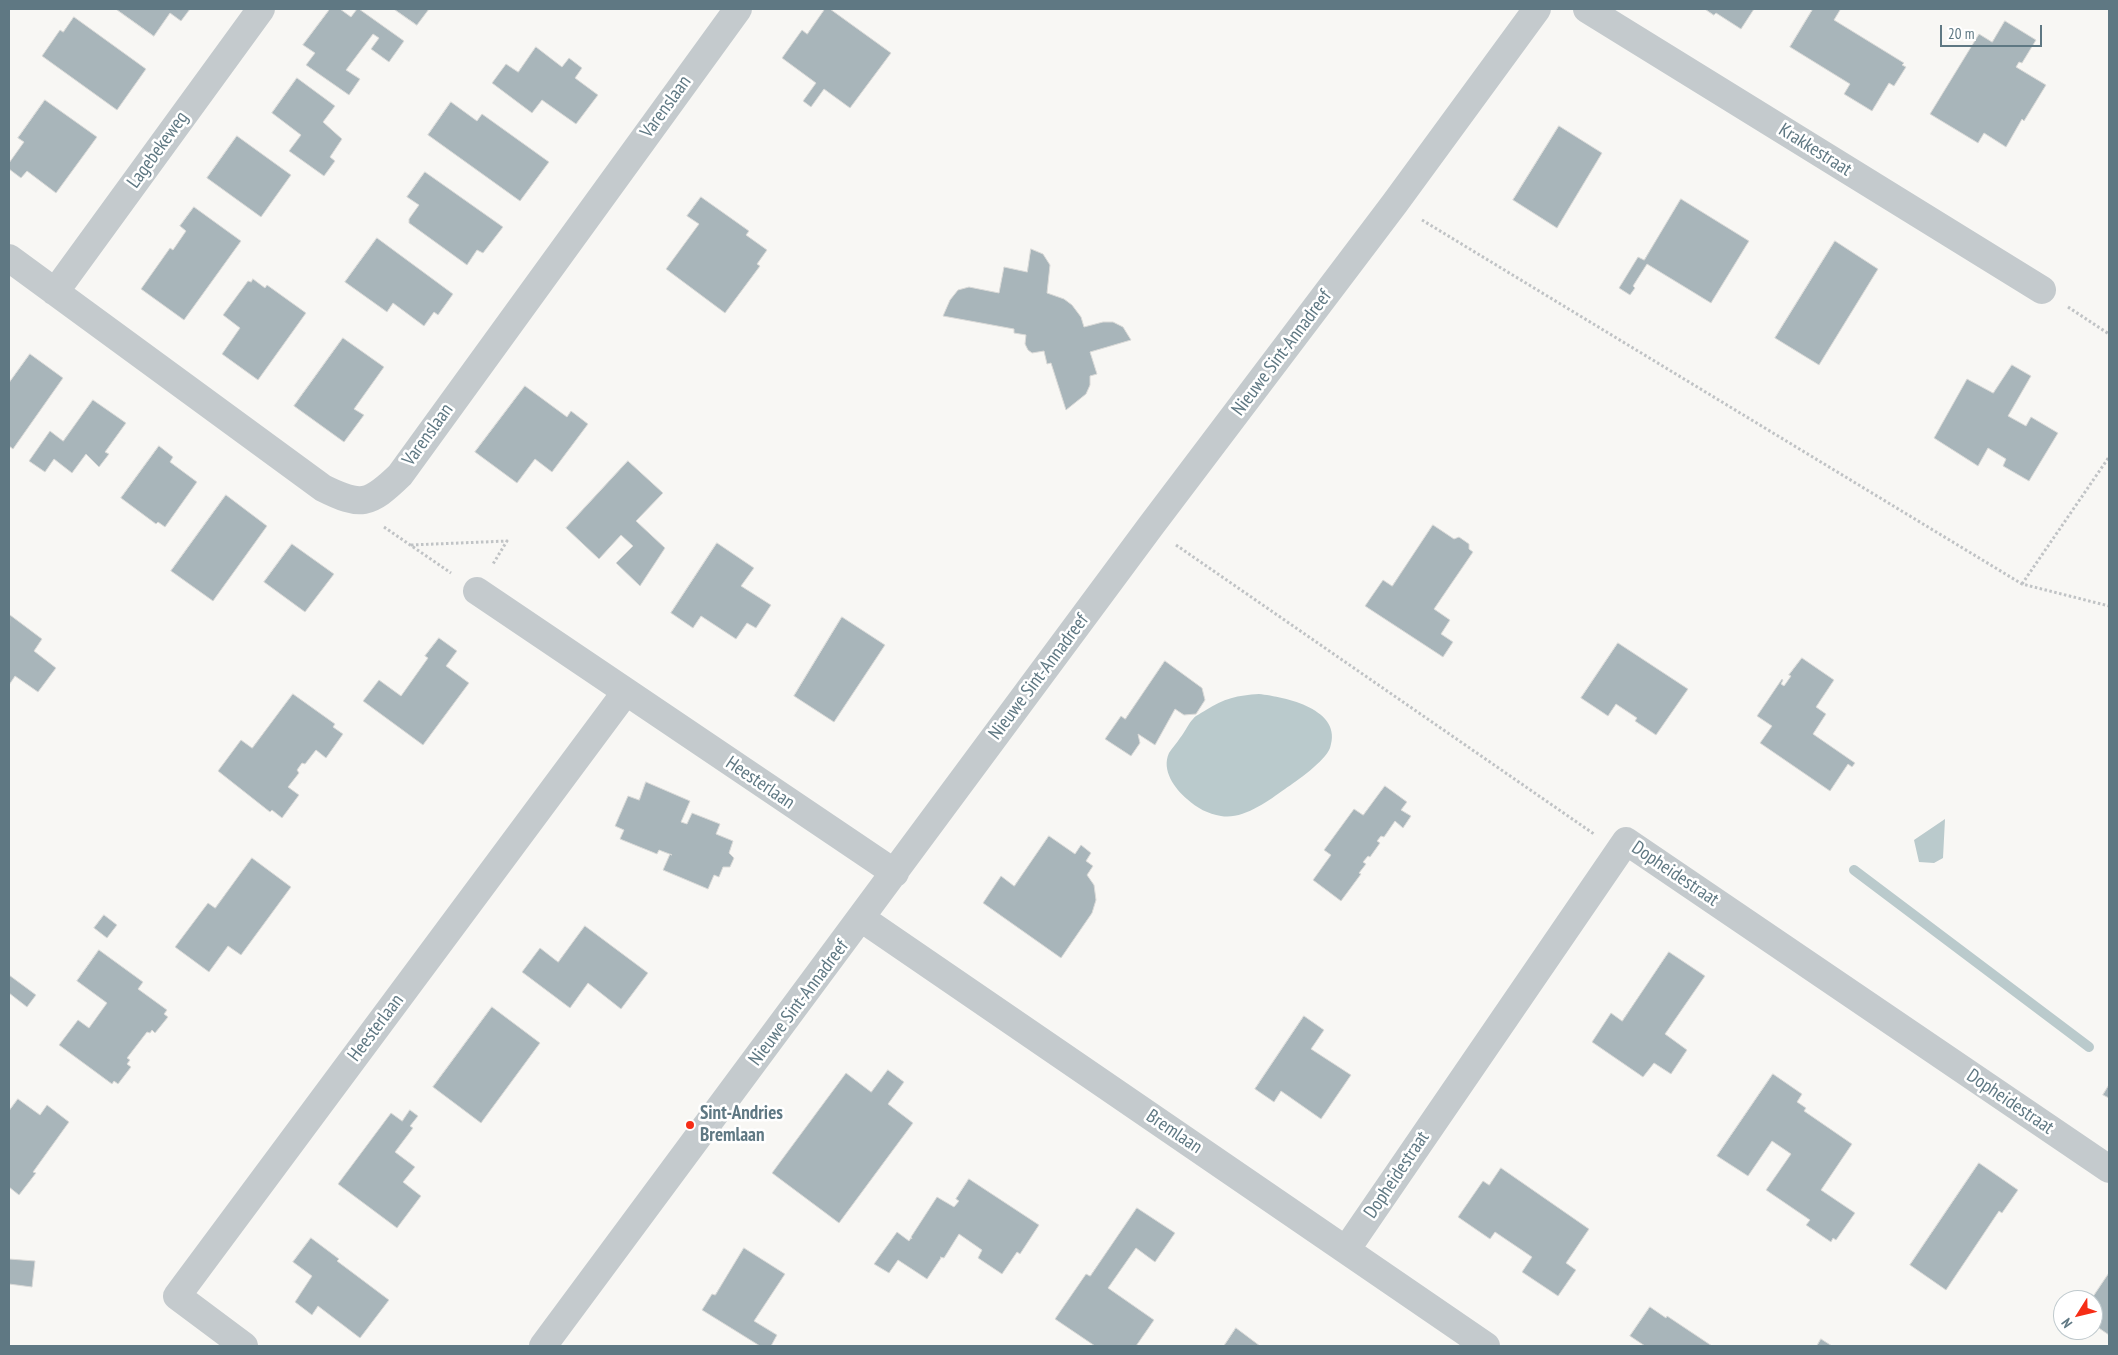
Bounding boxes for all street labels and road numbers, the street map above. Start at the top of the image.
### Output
street label: Varenslaan [636,71,696,143]
street label: Lagebekeweg [123,107,193,193]
street label: Krakkestraat [1774,119,1856,181]
street label: Nieuwe Sint-Annadreef [1227,286,1337,420]
street label: Varenslaan [398,399,458,471]
street label: Nieuwe Sint-Annadreef [984,610,1094,744]
street label: Heesterlaan [721,752,799,814]
street label: Dopheidestraat [1627,837,1723,911]
street label: Nieuwe Sint-Annadreef [744,936,854,1070]
street label: Heesterlaan [343,990,409,1066]
street label: Dopheidestraat [1962,1065,2058,1139]
street label: Bremlaan [1142,1105,1206,1159]
street label: Dopheidestraat [1360,1127,1434,1223]

